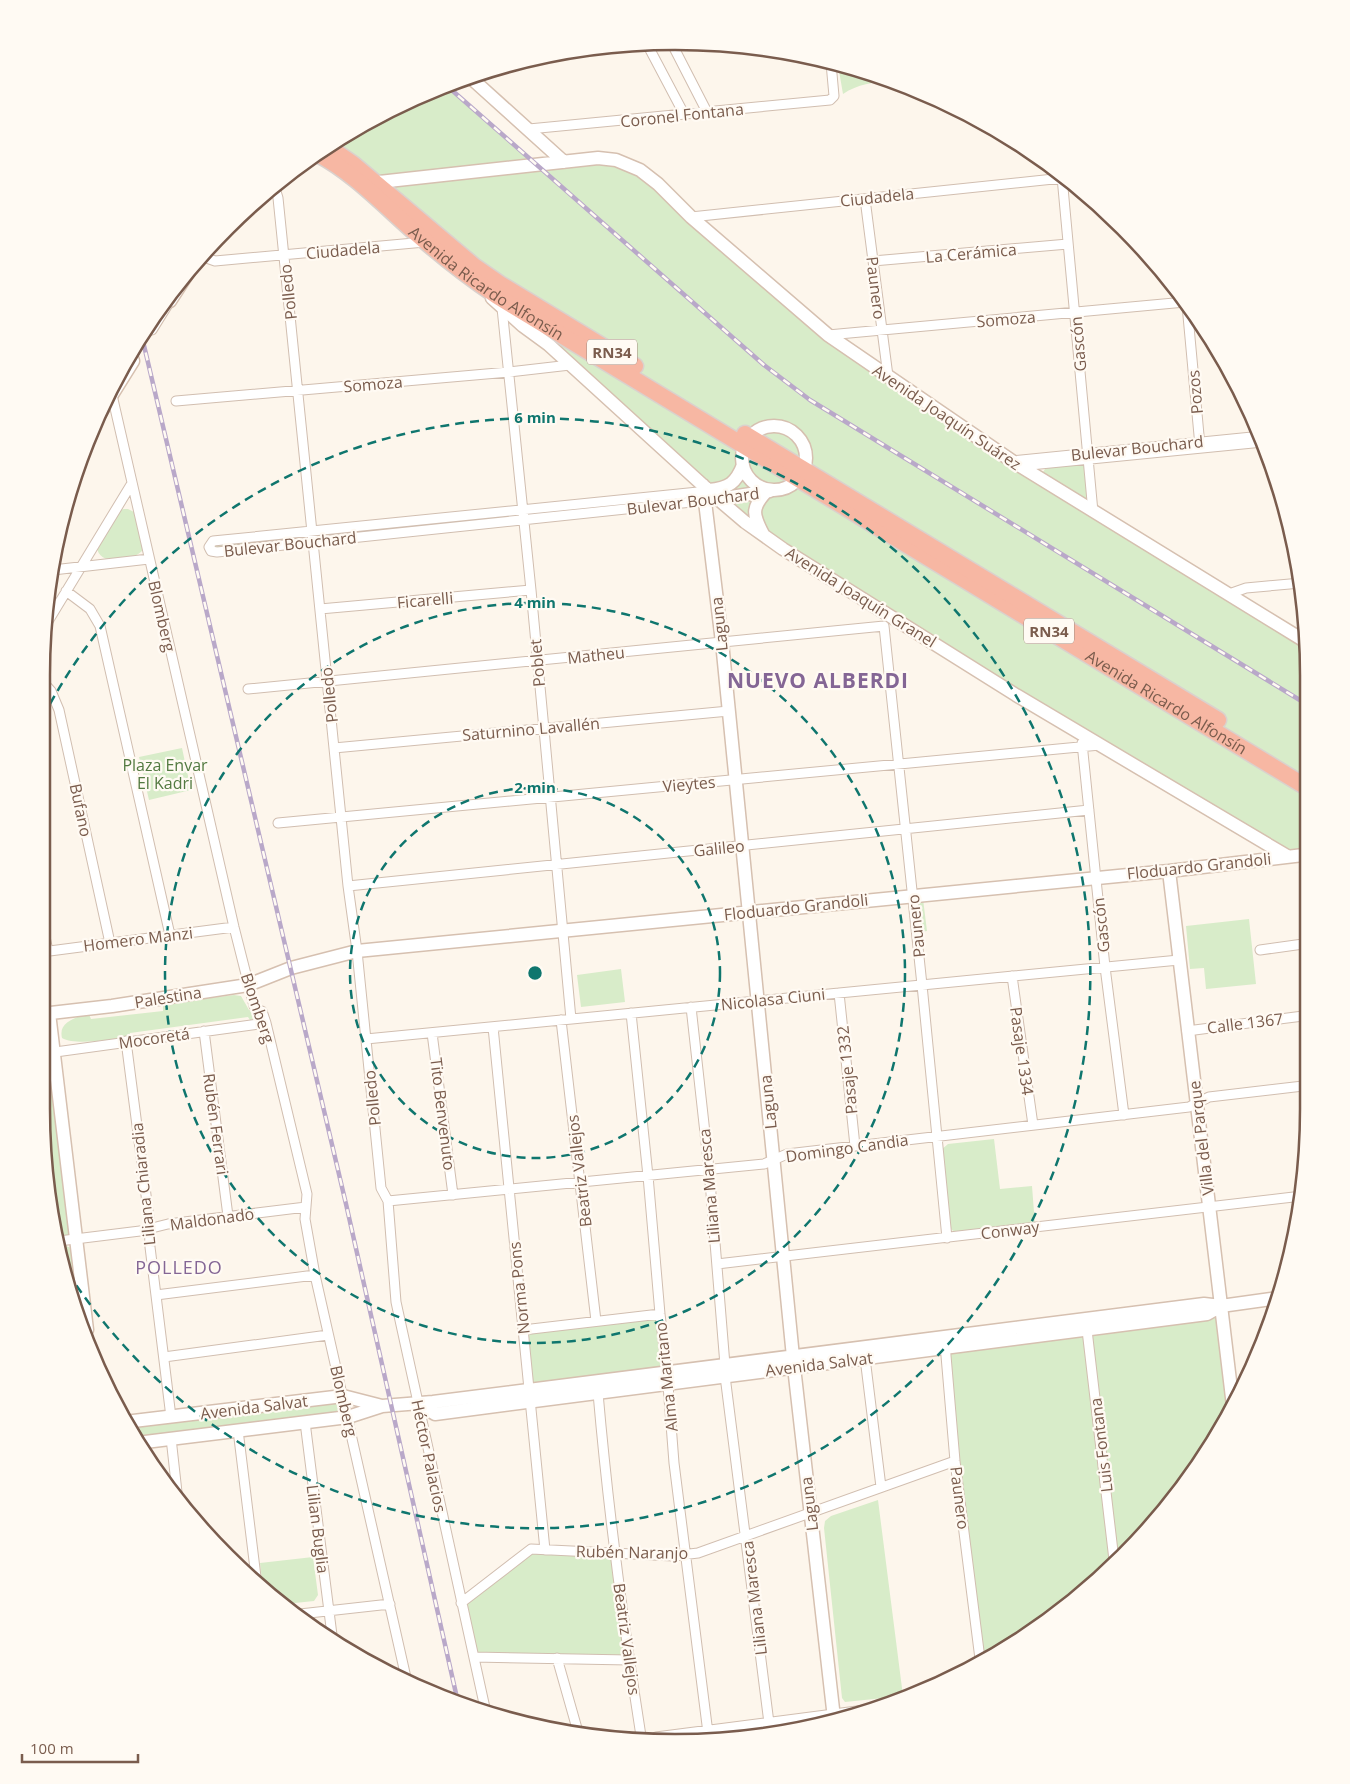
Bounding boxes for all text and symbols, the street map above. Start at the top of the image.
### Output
street label: Coronel Fontana [619,98,745,132]
street label: Ciudadela [839,182,915,212]
street label: Avenida Ricardo Alfonsín [404,221,568,345]
street label: Ciudadela [305,236,381,264]
street label: La Cerámica [925,238,1017,268]
street label: Paunero [861,255,891,321]
street label: Polledo [274,263,302,321]
street label: Somoza [976,305,1036,333]
street label: Gascón [1065,316,1091,372]
road number: RN34 [587,340,637,364]
street label: Avenida Joaquín Suárez [868,359,1026,475]
street label: Pozos [1182,369,1208,415]
street label: Somoza [343,370,403,398]
text: 6 min [514,407,556,427]
street label: Bulevar Bouchard [1070,430,1204,466]
street label: Bulevar Bouchard [626,482,760,520]
street label: Bulevar Bouchard [223,526,357,562]
street label: Avenida Joaquín Granel [781,542,941,652]
street label: Blomberg [143,578,181,654]
street label: Ficarelli [396,587,454,613]
text: 4 min [514,592,556,612]
street label: Laguna [705,596,733,652]
road number: RN34 [1024,618,1074,644]
street label: Poblet [524,638,550,688]
street label: Matheu [566,641,626,669]
street label: Avenida Ricardo Alfonsín [1082,645,1251,759]
street label: Polledo [315,666,343,724]
district label: NUEVO ALBERDI [727,666,909,694]
street label: Saturnino Lavallén [461,712,601,746]
park label: Plaza Envar El Kadri [122,754,208,794]
street label: Vieytes [662,771,716,797]
text: 2 min [514,777,556,797]
street label: Bufano [65,781,97,839]
street label: Galileo [692,834,746,862]
street label: Floduardo Grandoli [1126,847,1272,885]
street label: Floduardo Grandoli [723,888,869,926]
street label: Paunero [902,893,930,959]
street label: Gascón [1087,896,1115,954]
street label: Homero Manzi [82,921,194,957]
centre of rings [526,964,544,982]
street label: Blomberg [236,970,280,1046]
street label: Palestina [133,981,203,1013]
street label: Nicolasa Ciuni [720,983,826,1015]
street label: Pasaje 1334 [1005,1005,1039,1097]
street label: Calle 1367 [1206,1007,1284,1039]
street label: Mocoretá [117,1022,191,1054]
street label: Pasaje 1332 [831,1025,863,1115]
street label: Tito Benvenuto [425,1056,461,1172]
street label: Polledo [358,1069,386,1127]
street label: Rubén Ferrari [198,1072,234,1176]
street label: Laguna [754,1074,782,1130]
street label: Villa del Parque [1183,1079,1219,1197]
street label: Beatriz Vallejos [561,1114,597,1228]
street label: Liliana Chiaradia [126,1122,160,1246]
street label: Liliana Maresca [693,1128,725,1244]
street label: Domingo Candia [784,1128,910,1168]
street label: Maldonado [168,1202,256,1236]
street label: Conway [979,1215,1042,1245]
street label: Norma Pons [503,1241,535,1335]
district label: POLLEDO [135,1255,223,1279]
street label: Alma Maritano [649,1321,683,1433]
street label: Avenida Salvat [764,1346,874,1382]
street label: Blomberg [325,1363,363,1439]
street label: Avenida Salvat [199,1389,309,1425]
street label: Luis Fontana [1084,1397,1118,1493]
street label: Héctor Palacios [406,1398,452,1514]
street label: Paunero [945,1465,975,1531]
street label: Laguna [795,1476,823,1532]
street label: Lilian Buglia [302,1483,334,1575]
street label: Liliana Maresca [736,1539,772,1657]
street label: Rubén Naranjo [576,1540,688,1564]
street label: Beatriz Vallejos [608,1582,646,1696]
scale bar [22,1732,139,1764]
text: 100 m [30,1738,74,1758]

